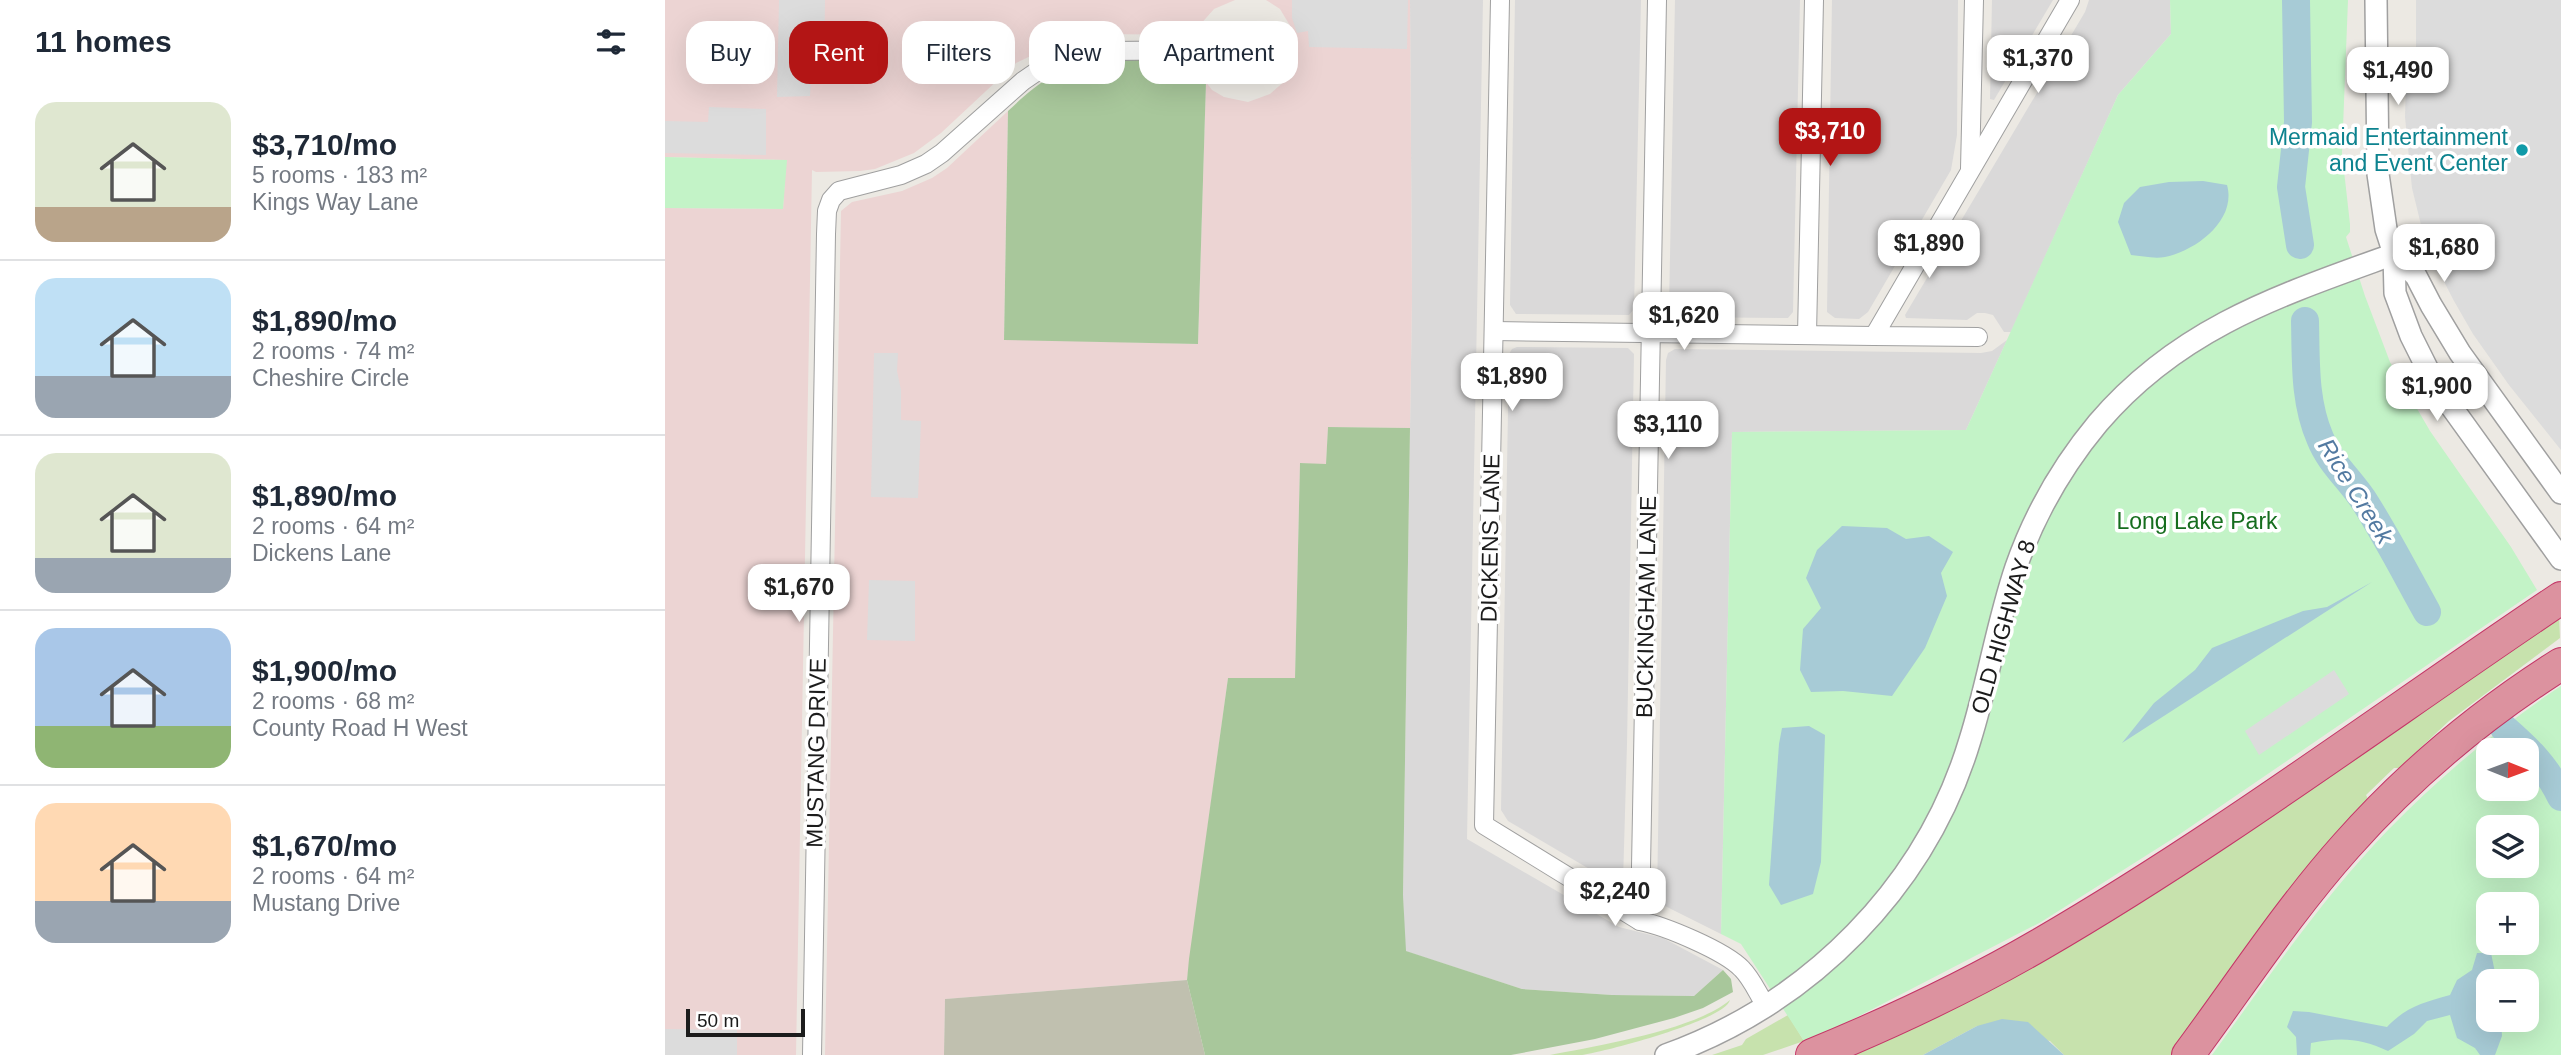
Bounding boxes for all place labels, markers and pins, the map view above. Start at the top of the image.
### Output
pin: $1,370 [1981,36,2095,95]
pin: $1,490 [2341,48,2455,107]
pin: $3,710 [1773,108,1887,168]
place label: Mermaid Entertainment and Event Center [2269,124,2509,176]
marker: Mermaid Entertainment and Event Center [2514,142,2530,158]
pin: $1,890 [1872,220,1986,280]
pin: $1,680 [2387,224,2501,284]
pin: $1,620 [1627,292,1741,352]
pin: $1,890 [1455,354,1569,413]
pin: $1,900 [2380,364,2494,423]
pin: $3,110 [1611,402,1725,461]
pin: $1,670 [742,564,856,624]
pin: $2,240 [1558,869,1672,928]

